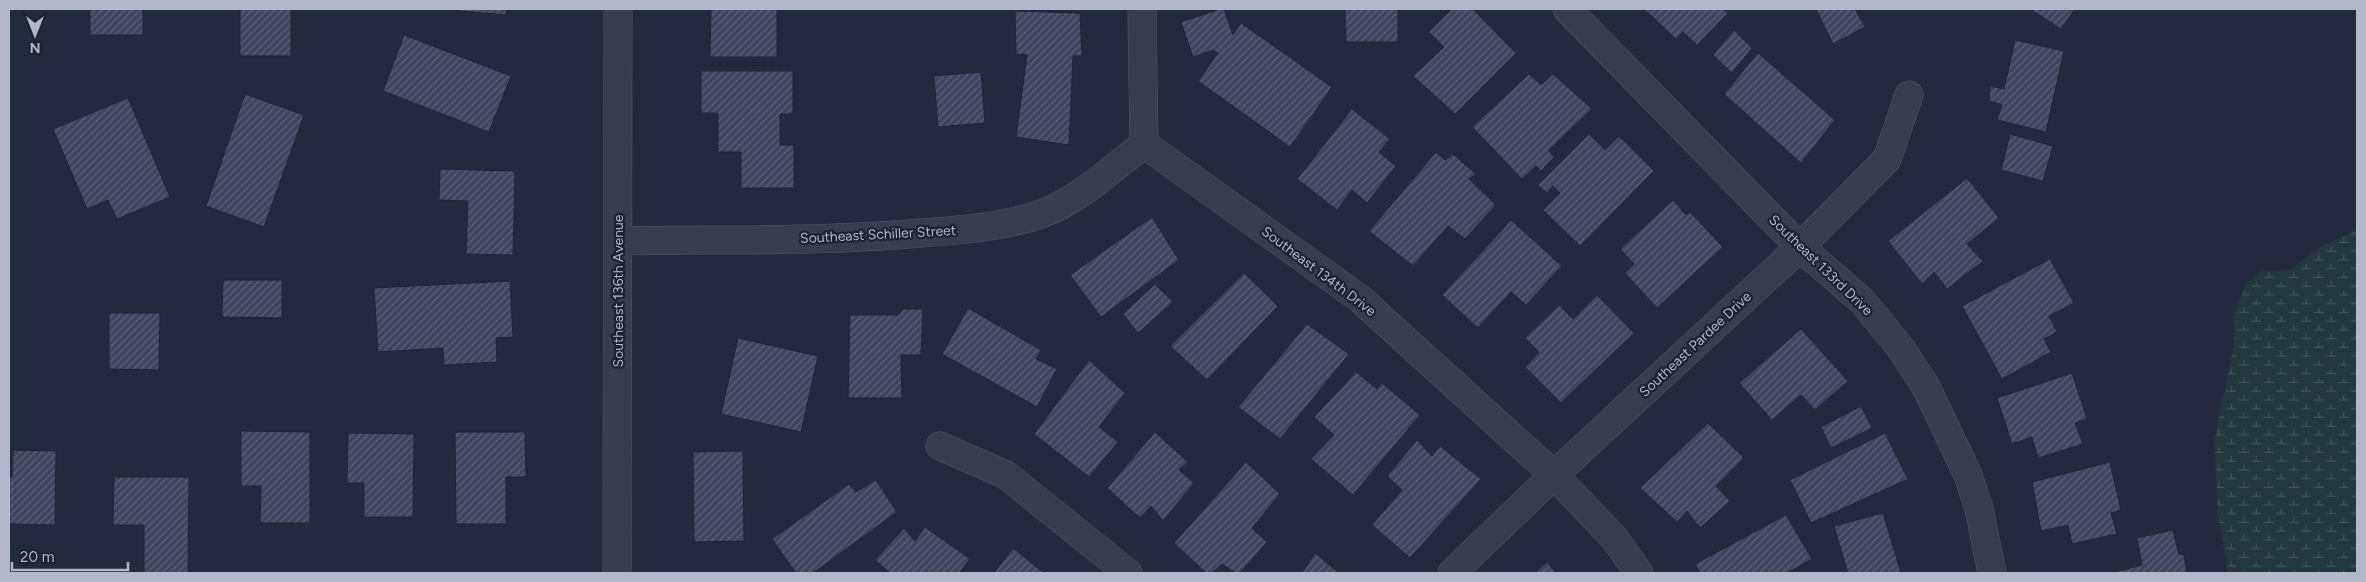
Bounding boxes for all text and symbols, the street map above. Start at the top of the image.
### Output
north arrow [10,10,60,60]
text: N [30,39,40,56]
street label: Southeast 133rd Drive [1765,211,1876,319]
street label: Southeast 136th Avenue [610,214,627,367]
street label: Southeast Schiller Street [800,222,956,247]
street label: Southeast 134th Drive [1258,223,1379,320]
street label: Southeast Pardee Drive [1636,288,1755,401]
scale bar [12,540,129,572]
text: 20 m [20,548,54,566]

